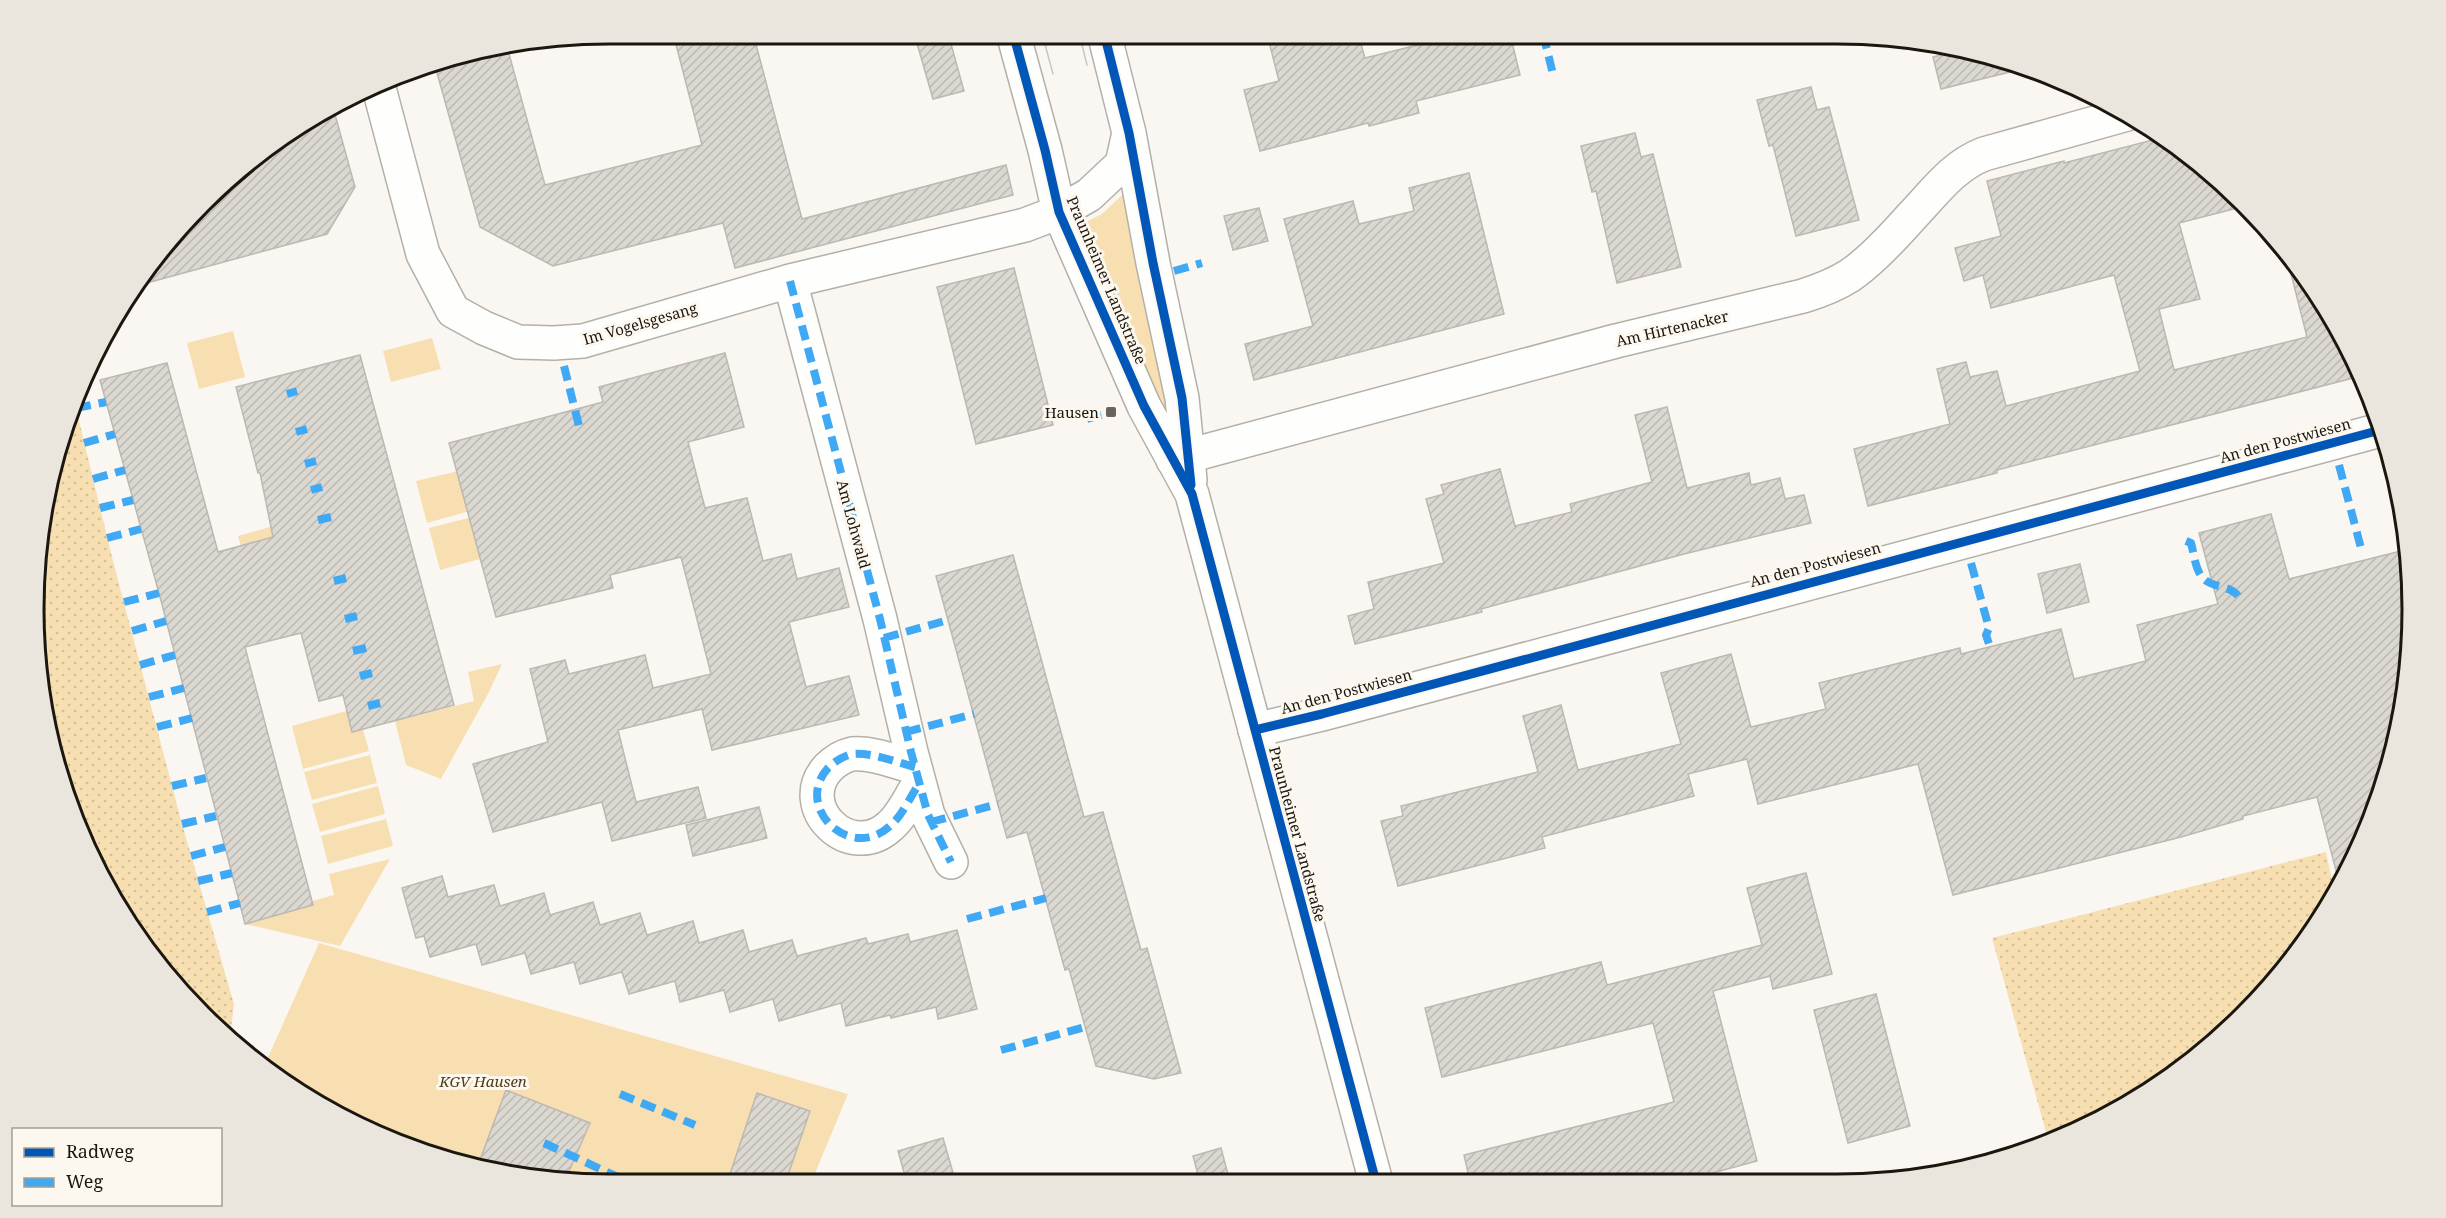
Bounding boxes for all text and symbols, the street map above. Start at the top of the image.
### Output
street label: Praunheimer Landstraße [1063,193,1151,367]
street label: Im Vogelsgesang [581,297,699,349]
street label: Am Hirtenacker [1614,305,1730,351]
place label: Hausen [1045,402,1099,422]
marker: Hausen [1104,405,1118,419]
street label: An den Postwiesen [2217,413,2353,467]
street label: Am Lohwald [833,477,875,571]
street label: An den Postwiesen [1747,537,1883,591]
street label: An den Postwiesen [1278,664,1414,718]
street label: Praunheimer Landstraße [1265,744,1331,924]
park label: KGV Hausen [438,1071,527,1091]
legend [12,1128,222,1206]
text: Radweg [66,1139,134,1163]
text: Weg [66,1169,103,1193]

